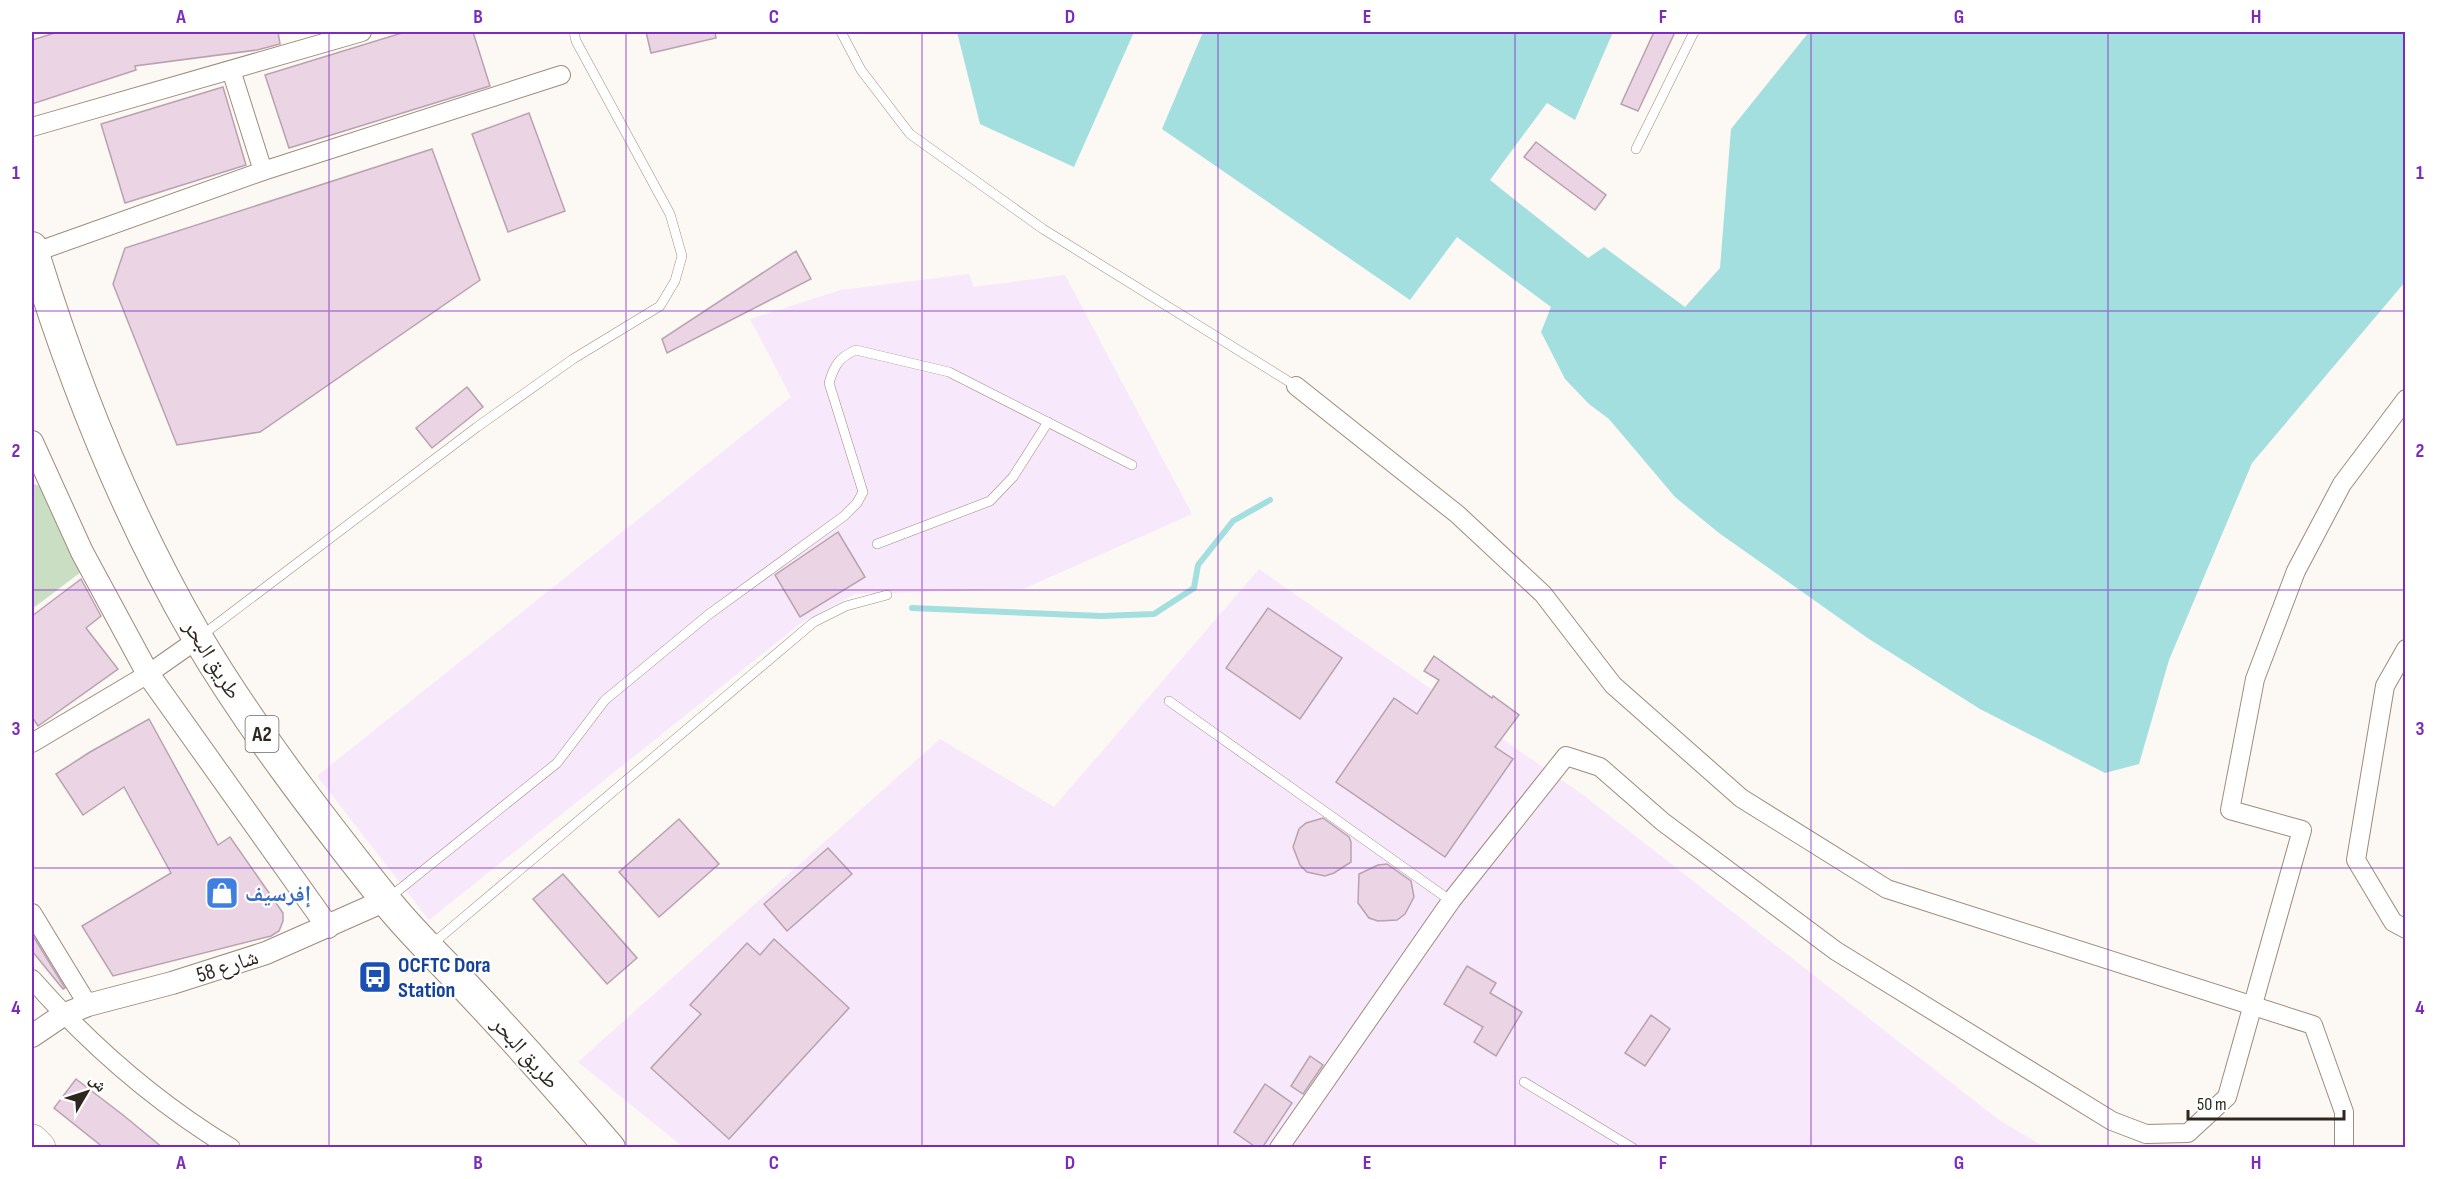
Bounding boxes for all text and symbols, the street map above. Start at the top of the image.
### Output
text: A [175,5,186,29]
text: B [473,5,483,29]
text: C [769,5,779,29]
text: D [1065,5,1075,29]
text: E [1363,5,1371,29]
text: F [1659,5,1667,29]
text: G [1954,5,1964,29]
text: H [2251,5,2261,29]
text: 1 [12,161,20,185]
text: 1 [2416,161,2424,185]
text: 2 [12,439,20,463]
text: 2 [2416,439,2424,463]
street label: طريق البحر [176,614,247,704]
road number: A2 [246,716,278,752]
text: 3 [12,717,21,741]
text: 3 [2416,717,2425,741]
shop icon: إفرسيف [204,875,240,911]
place label: إفرسيف [245,881,311,908]
street label: شارع 58 [193,944,262,989]
place label: OCFTC Dora Station [398,952,490,1004]
bus stop icon: OCFTC Dora Station [357,959,393,995]
text: 4 [11,996,21,1020]
text: 4 [2415,996,2425,1020]
street label: طريق البحر [485,1010,565,1095]
north arrow [57,1062,117,1122]
text: ش [85,1071,110,1096]
scale bar [2188,1083,2344,1121]
text: 50 m [2197,1094,2227,1115]
text: A [175,1151,186,1175]
text: B [473,1151,483,1175]
text: C [769,1151,779,1175]
text: D [1065,1151,1075,1175]
text: E [1363,1151,1371,1175]
text: F [1659,1151,1667,1175]
text: G [1954,1151,1964,1175]
text: H [2251,1151,2261,1175]

